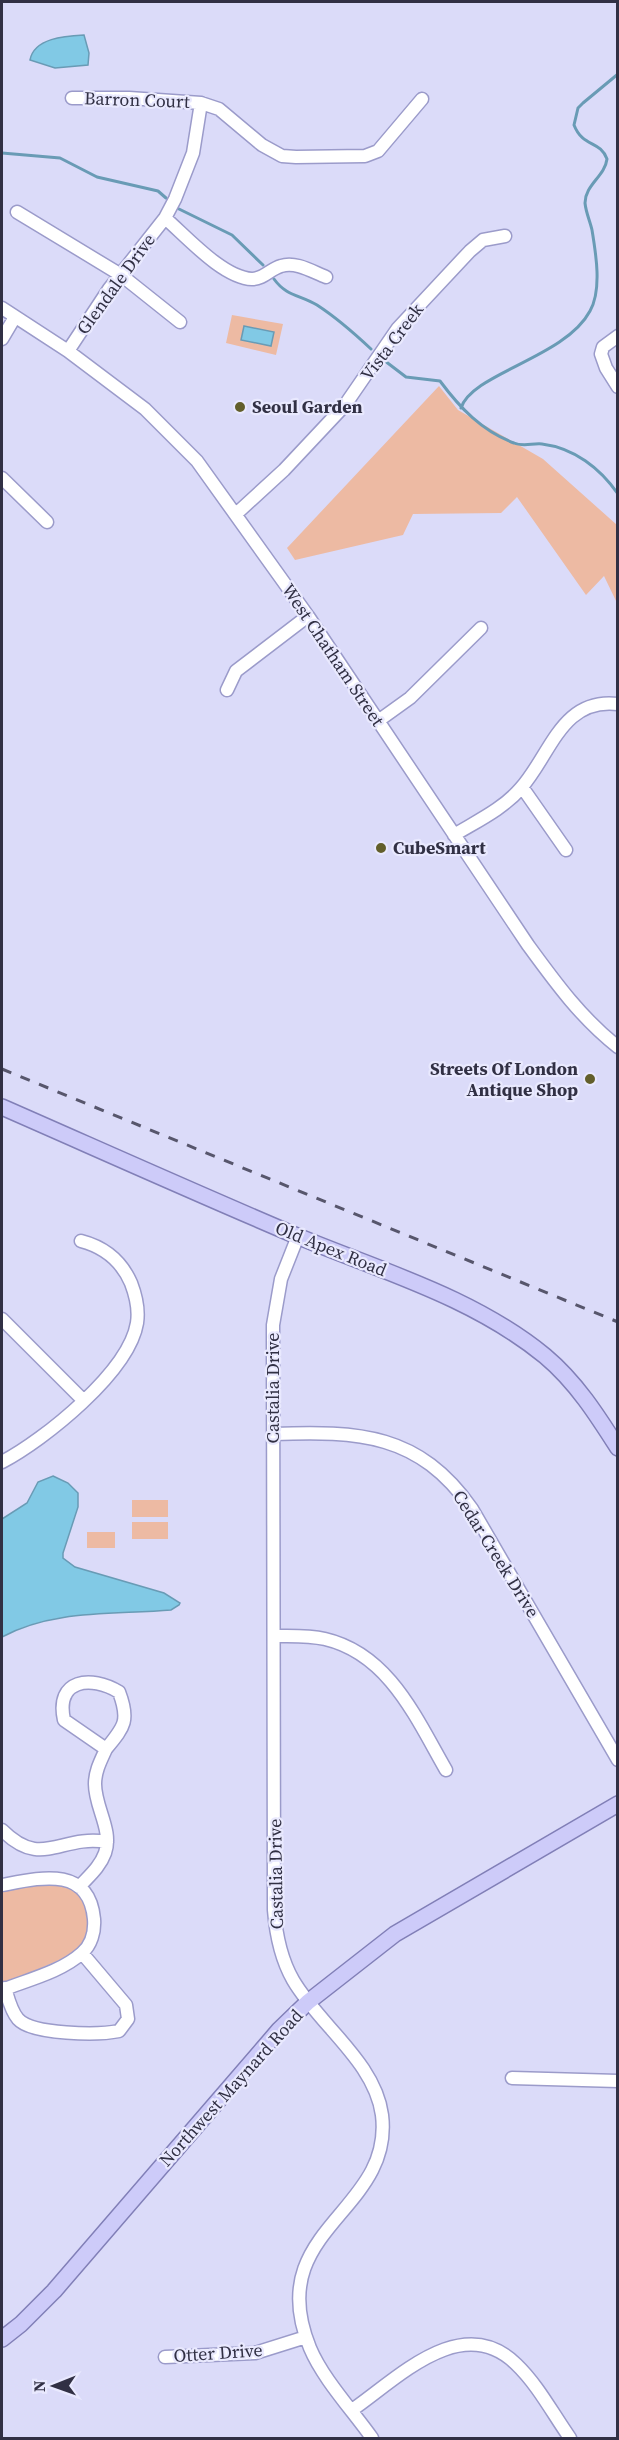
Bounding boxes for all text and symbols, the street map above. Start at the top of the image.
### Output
street label: Barron Court [84,85,190,114]
street label: Glendale Drive [70,228,161,339]
street label: Vista Creek [354,298,429,385]
place label: Seoul Garden [252,394,363,419]
marker: Seoul Garden [233,400,247,414]
street label: West Chatham Street [276,578,391,731]
place label: CubeSmart [393,835,486,860]
marker: CubeSmart [374,841,388,855]
place label: Streets Of London Antique Shop [430,1056,578,1102]
marker: Streets Of London Antique Shop [583,1072,597,1086]
street label: Old Apex Road [272,1215,391,1282]
street label: Castalia Drive [260,1333,285,1443]
street label: Cedar Creek Drive [447,1485,546,1622]
street label: Castalia Drive [262,1818,289,1930]
street label: Northwest Maynard Road [153,2003,308,2172]
street label: Otter Drive [173,2337,263,2368]
north arrow [24,2356,84,2416]
text: N [28,2380,50,2392]

